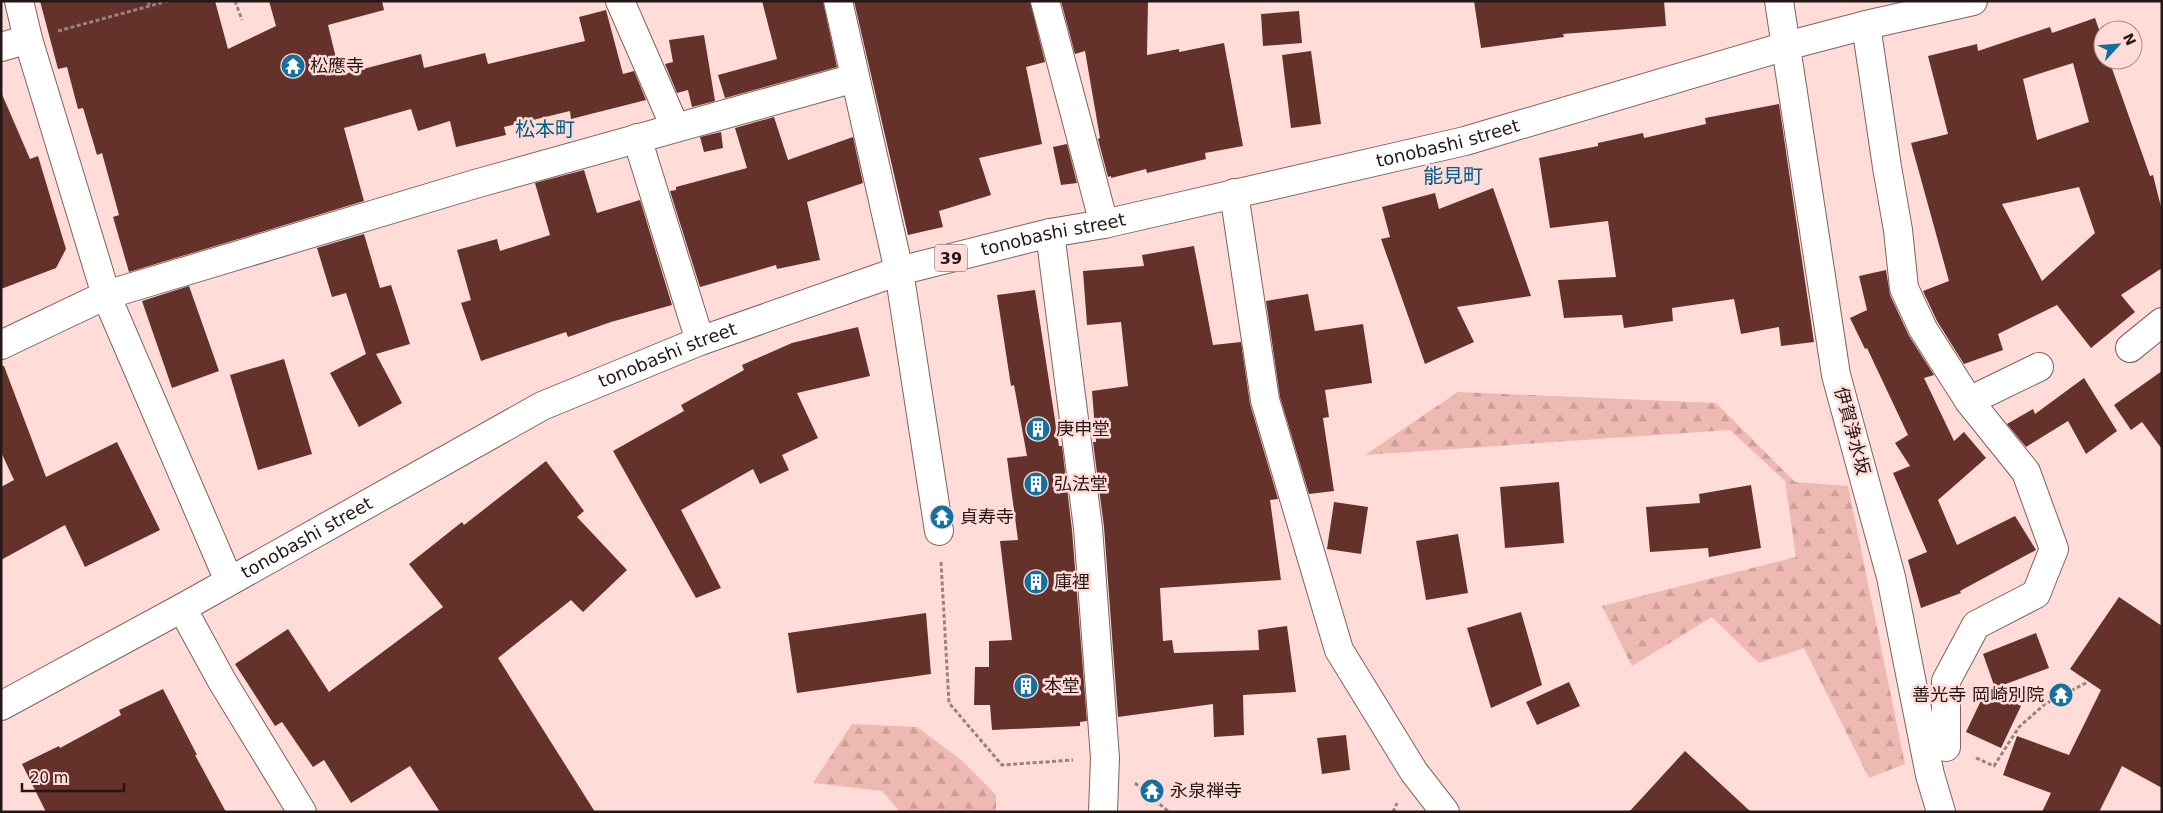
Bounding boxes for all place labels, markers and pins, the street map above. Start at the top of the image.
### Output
temple icon: 松應寺 [280,53,306,79]
place label: 松應寺 [310,55,364,76]
building icon: 庚申堂 [1025,416,1051,442]
place label: 庚申堂 [1056,418,1110,439]
building icon: 弘法堂 [1023,471,1049,497]
place label: 弘法堂 [1054,473,1108,494]
temple icon: 貞寿寺 [929,504,955,530]
place label: 貞寿寺 [960,506,1014,527]
building icon: 庫裡 [1023,569,1049,595]
place label: 庫裡 [1054,571,1090,592]
building icon: 本堂 [1013,673,1039,699]
place label: 本堂 [1044,675,1080,696]
temple icon: 善光寺 岡崎別院 [2048,682,2074,708]
place label: 善光寺 岡崎別院 [1912,684,2044,705]
temple icon: 永泉禅寺 [1139,778,1165,804]
place label: 永泉禅寺 [1170,780,1242,801]

